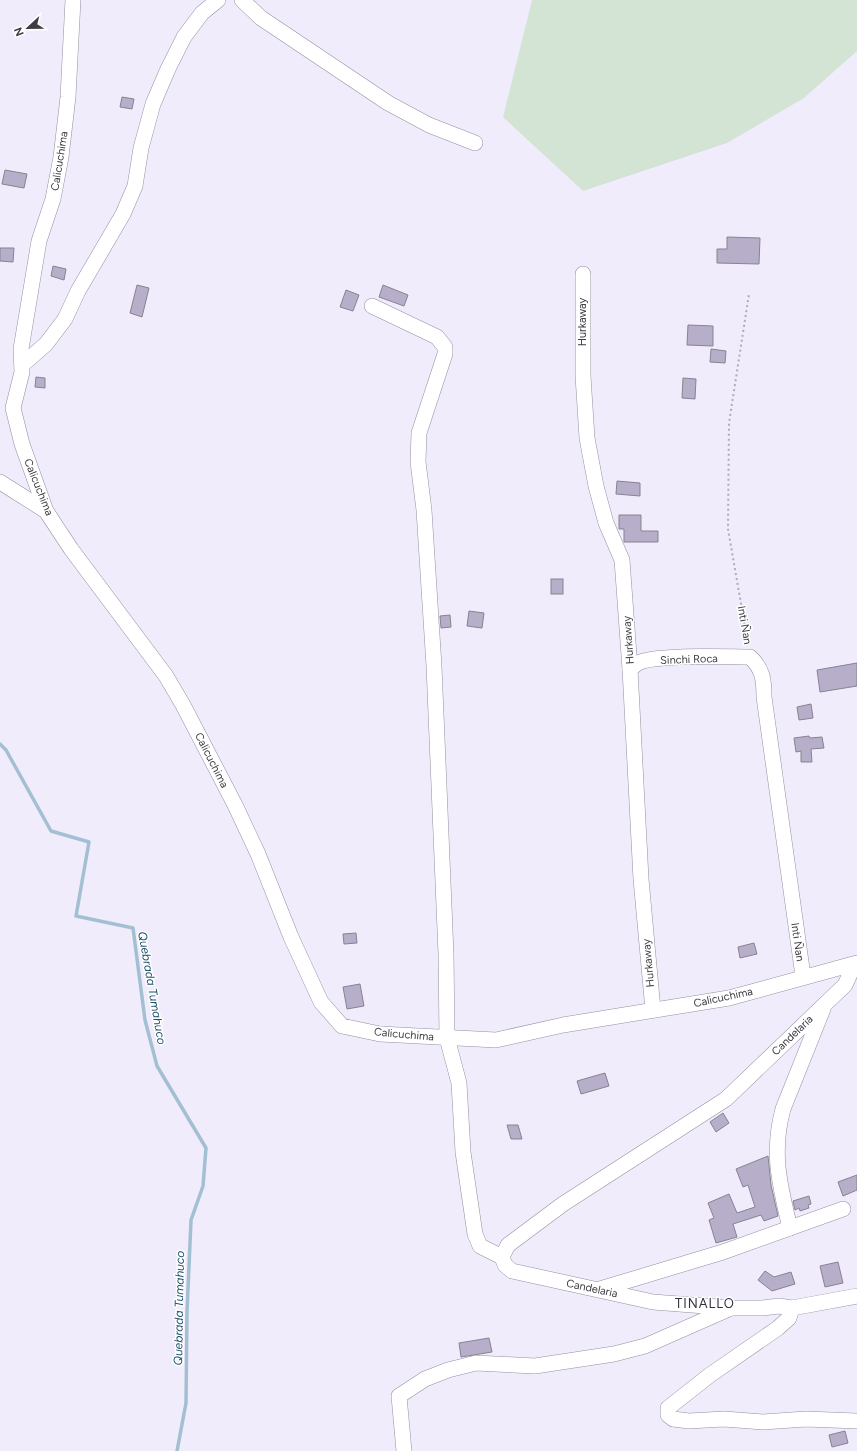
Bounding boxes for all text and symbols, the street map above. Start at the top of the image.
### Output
north arrow [8,8,48,48]
text: N [12,25,27,38]
street label: Calicuchima [48,130,71,192]
street label: Hurkaway [576,297,589,346]
street label: Calicuchima [21,457,56,518]
street label: Inti Ñan [735,605,755,645]
street label: Hurkaway [620,615,637,665]
street label: Sinchi Roca [660,652,718,667]
street label: Calicuchima [192,730,231,790]
street label: Inti Ñan [788,922,808,962]
water label: Quebrada Tumahuco [135,930,169,1046]
street label: Hurkaway [640,938,657,988]
street label: Calicuchima [692,985,754,1010]
street label: Candelaria [769,1013,816,1058]
street label: Calicuchima [373,1025,435,1044]
water label: Quebrada Tumahuco [171,1250,187,1365]
street label: Candelaria [565,1277,619,1300]
district label: TINALLO [675,1296,735,1311]

